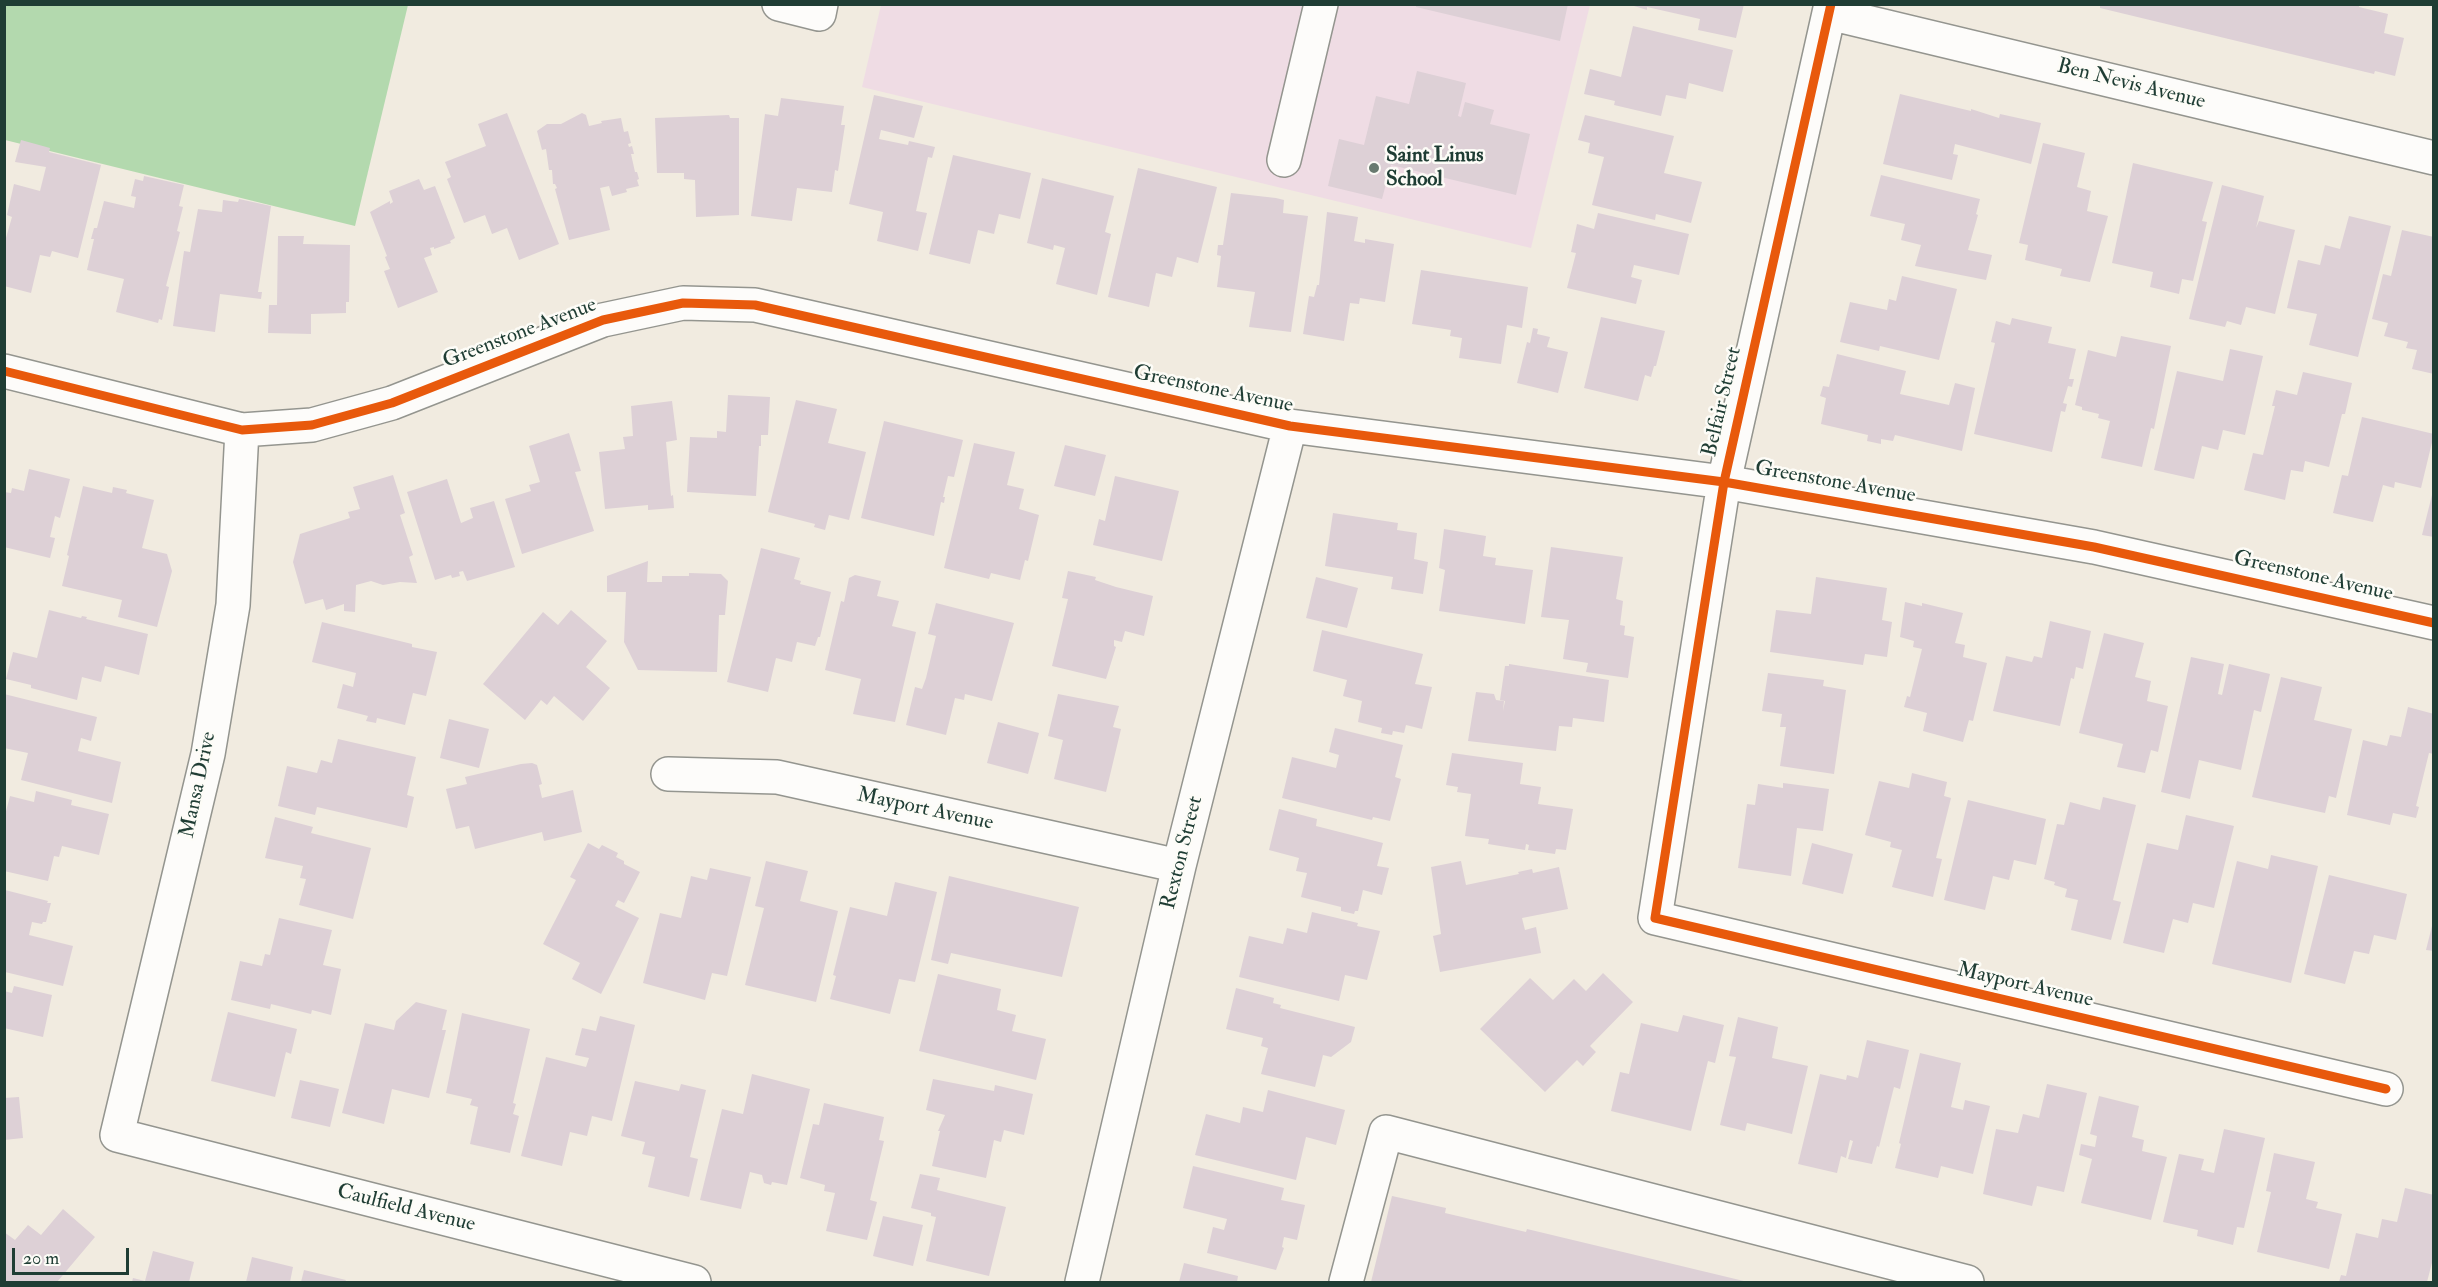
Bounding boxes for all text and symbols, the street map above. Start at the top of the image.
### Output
street label: Ben Nevis Avenue [2054,54,2208,116]
place label: Saint Linus School [1386,143,1483,193]
marker: Saint Linus School [1367,161,1381,175]
street label: Greenstone Avenue [440,293,600,375]
street label: Belfair Street [1698,345,1748,459]
street label: Greenstone Avenue [1131,361,1295,419]
street label: Greenstone Avenue [1753,456,1917,510]
street label: Greenstone Avenue [2231,546,2395,608]
street label: Mansa Drive [175,730,223,840]
street label: Mayport Avenue [855,783,995,837]
street label: Rexton Street [1157,794,1209,912]
street label: Mayport Avenue [1955,958,2095,1014]
street label: Caulfield Avenue [334,1180,478,1238]
scale bar [15,1236,132,1274]
text: 20 m [23,1247,59,1270]

